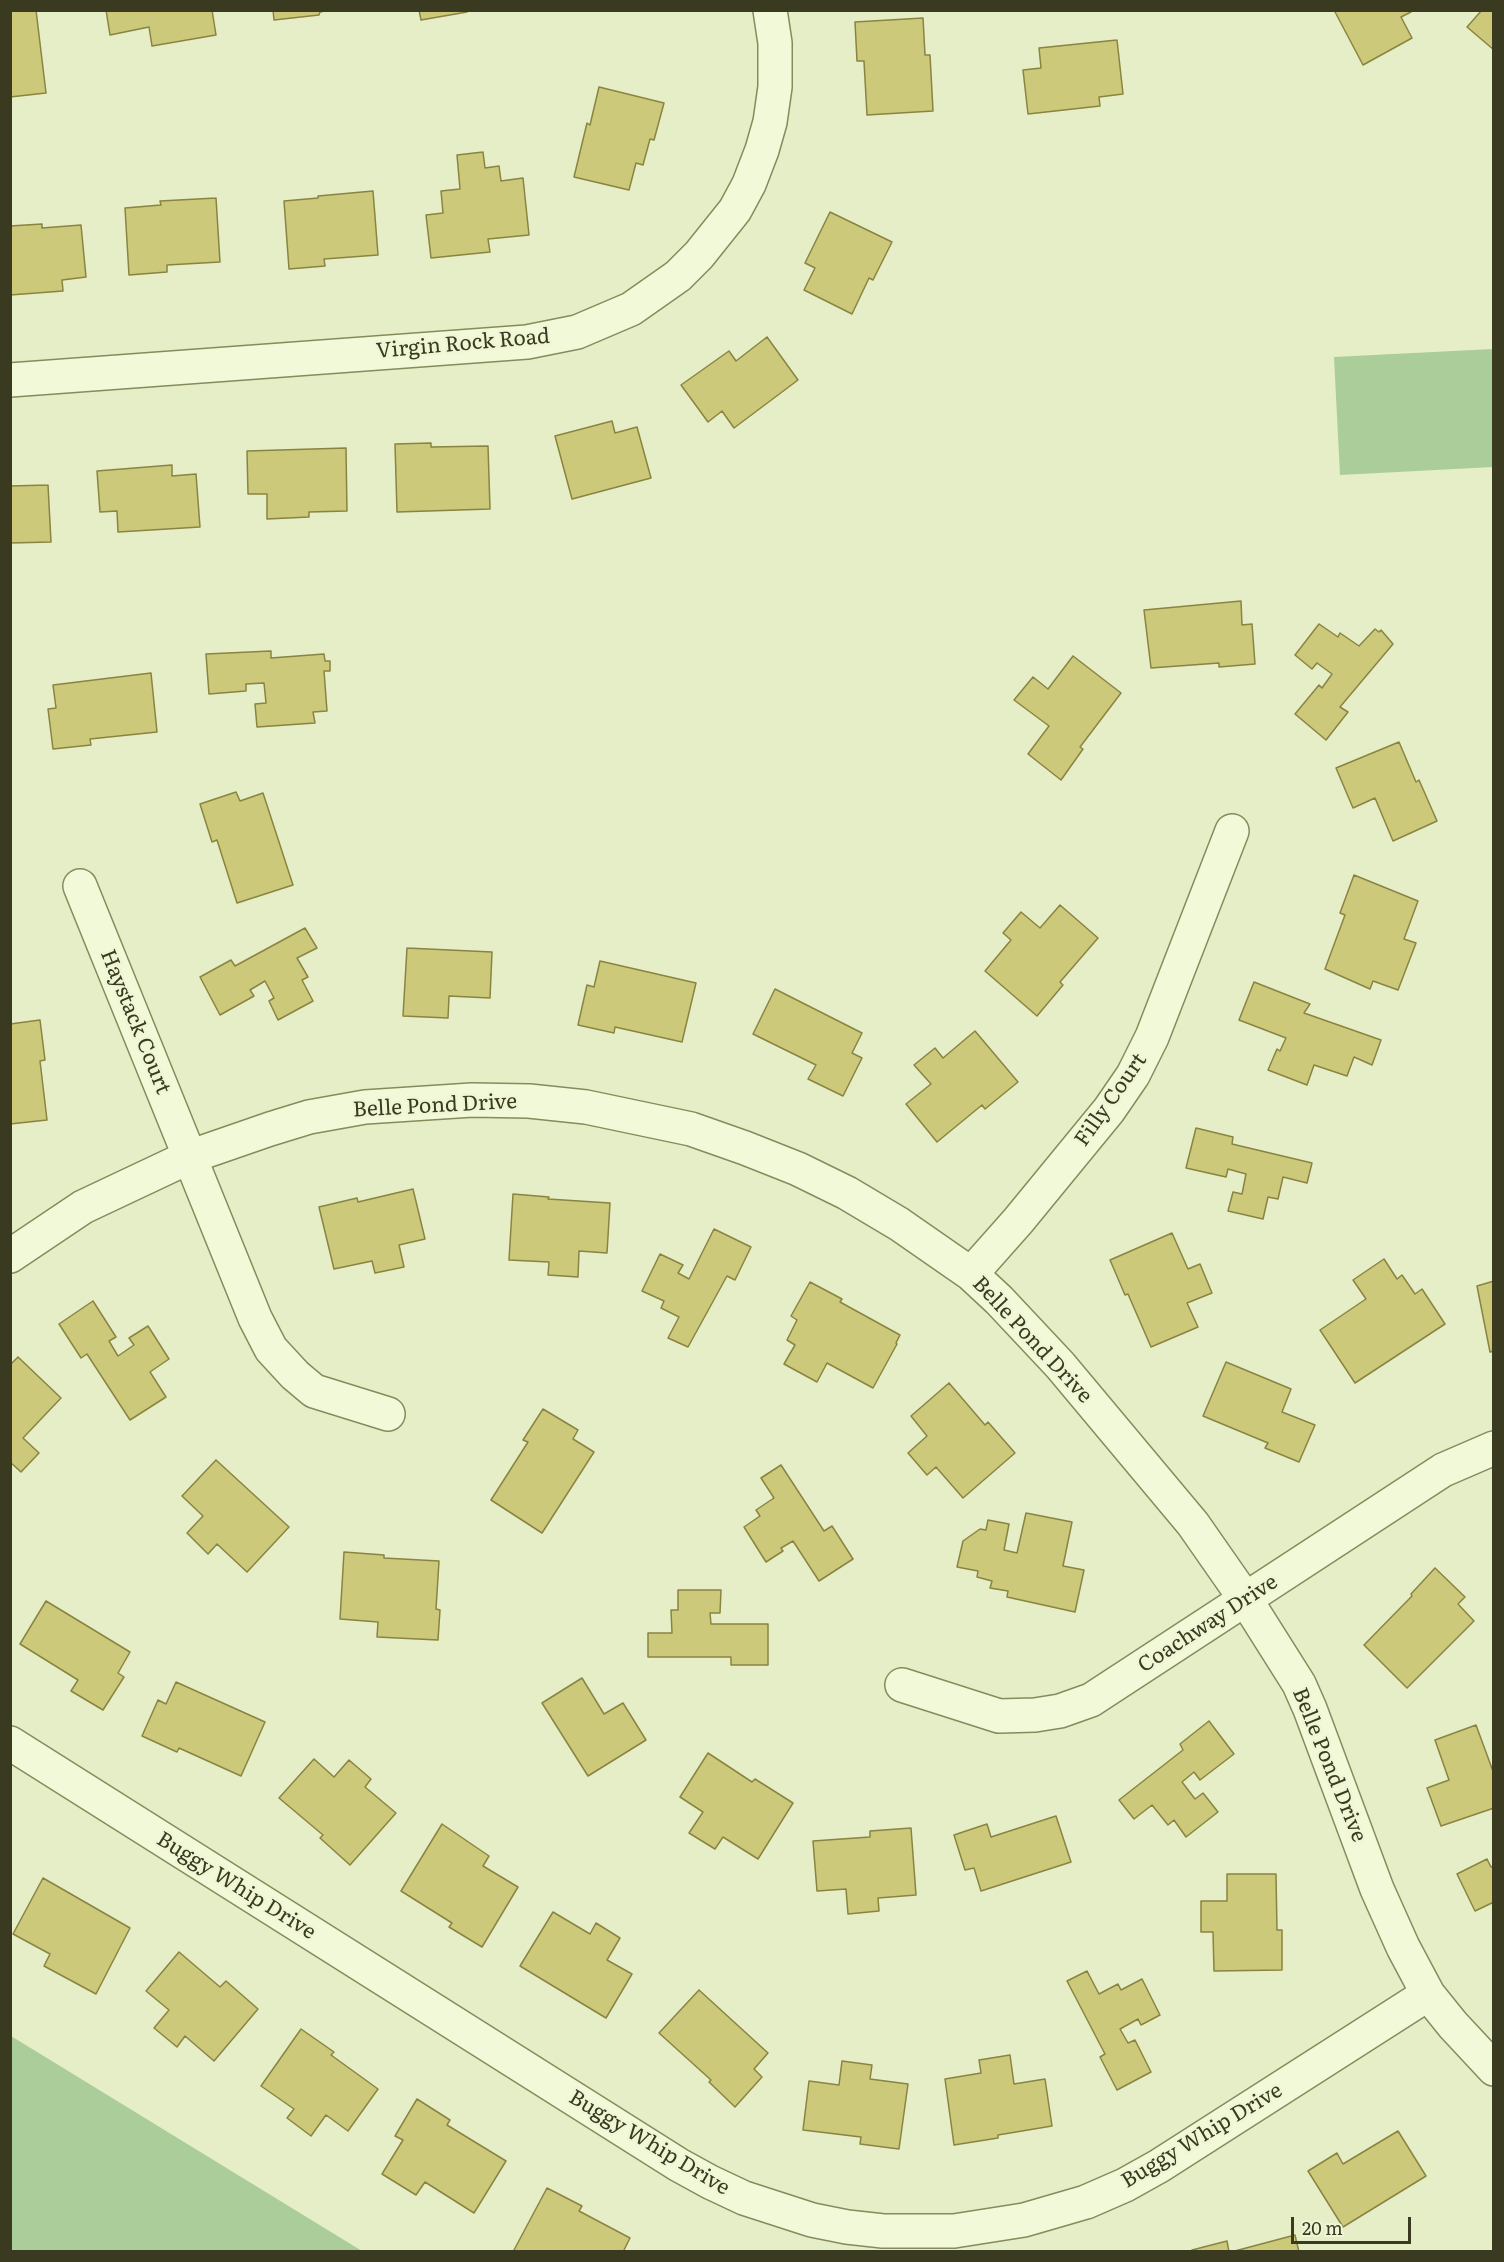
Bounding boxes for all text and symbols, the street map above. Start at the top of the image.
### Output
street label: Virgin Rock Road [375,324,551,364]
street label: Haystack Court [94,946,176,1098]
street label: Filly Court [1070,1049,1152,1151]
street label: Belle Pond Drive [352,1089,518,1123]
street label: Belle Pond Drive [967,1271,1097,1409]
street label: Coachway Drive [1134,1570,1282,1678]
street label: Belle Pond Drive [1287,1684,1371,1846]
street label: Buggy Whip Drive [152,1827,320,1945]
street label: Buggy Whip Drive [1117,2078,1287,2194]
street label: Buggy Whip Drive [564,2085,734,2201]
scale bar [1294,2205,1414,2243]
text: 20 m [1302,2214,1343,2241]

